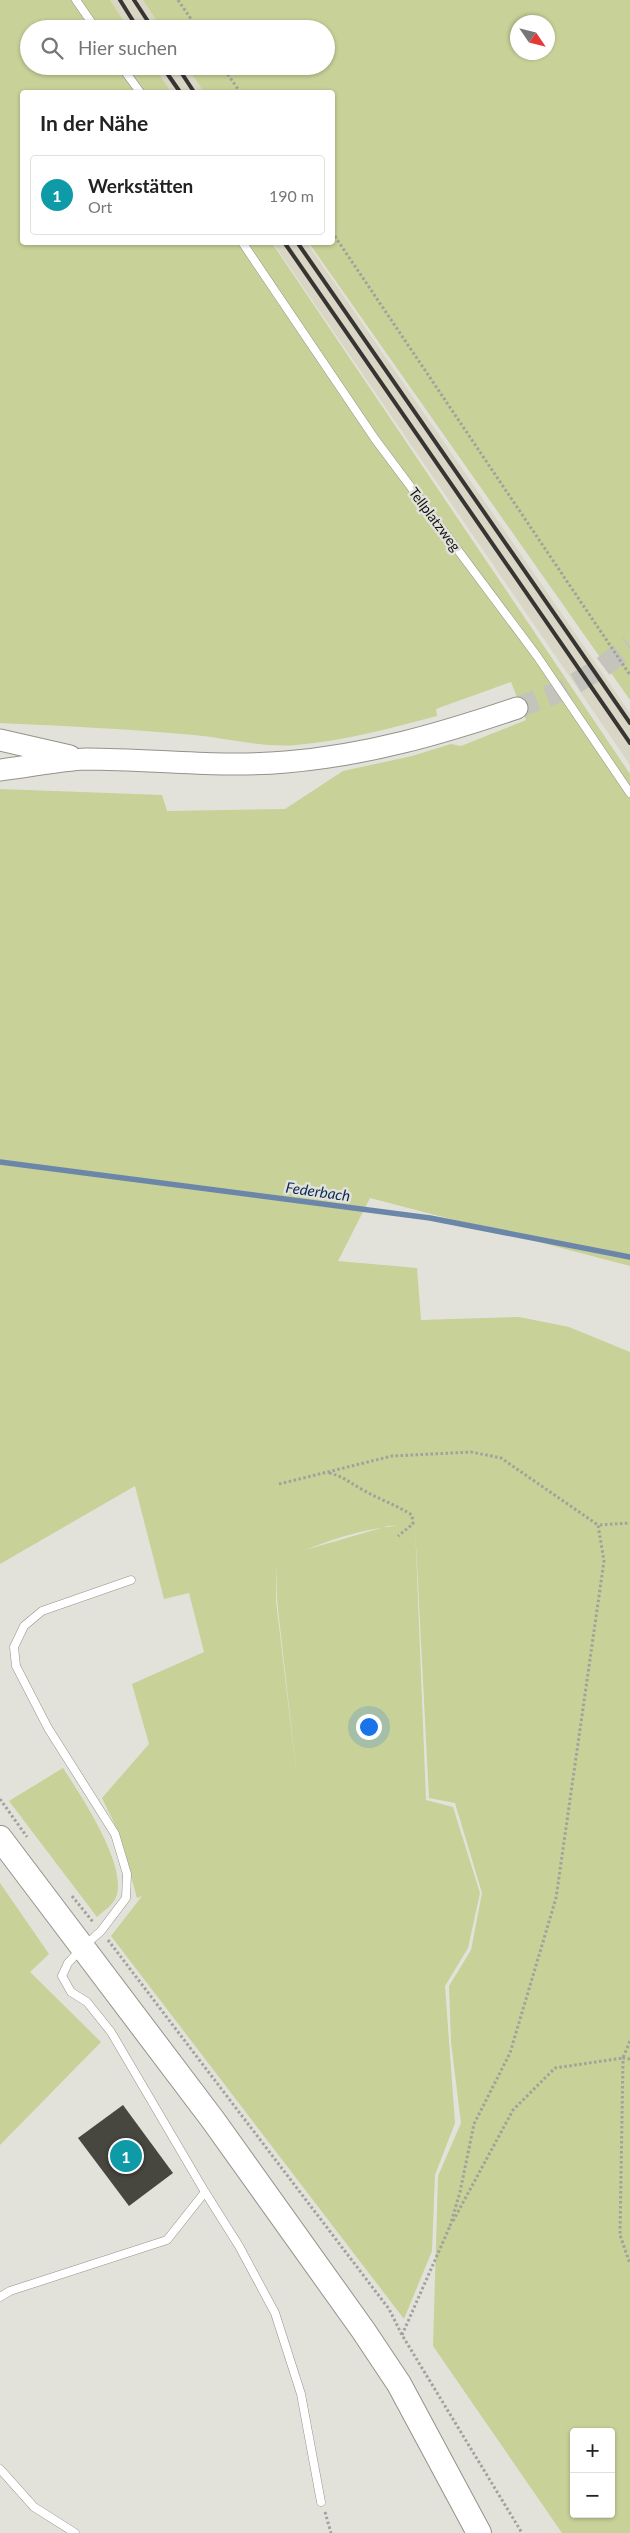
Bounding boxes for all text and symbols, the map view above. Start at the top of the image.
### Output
north arrow [510,15,555,60]
search box [20,20,335,75]
icon: search [38,34,66,62]
text: Hier suchen [78,36,177,59]
text: In der Nähe [40,110,148,135]
text: Werkstätten [88,174,193,197]
text: 1 [52,186,62,205]
text: 190 m [269,186,314,205]
text: Ort [88,197,112,216]
street label: Tellplatzweg [405,484,465,554]
water label: Federbach [285,1178,352,1204]
your location [356,1714,382,1740]
pin: 1 [110,2137,142,2175]
map controls [570,2428,615,2518]
button: + [570,2428,615,2473]
button: − [570,2473,615,2518]

